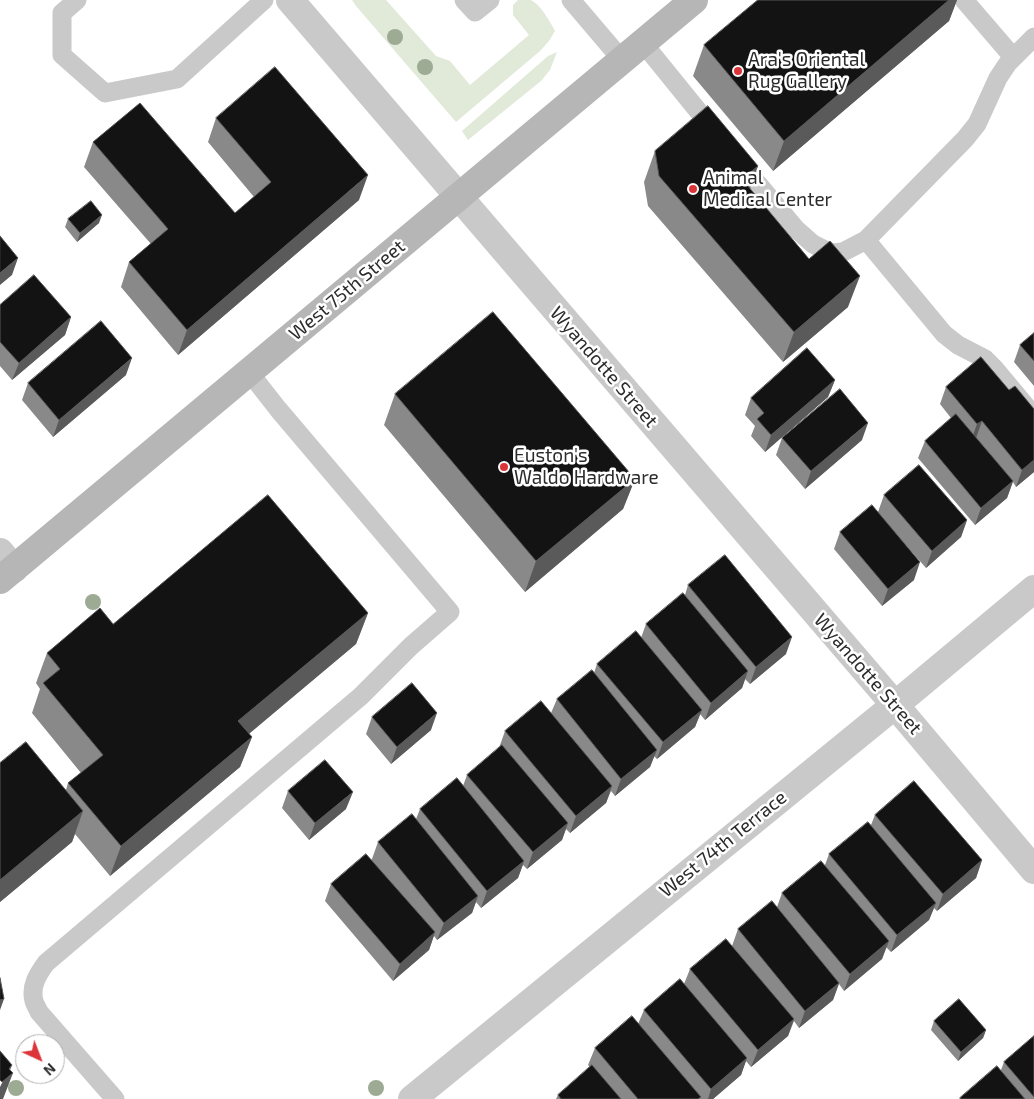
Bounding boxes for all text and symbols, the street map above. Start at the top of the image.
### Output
place label: Ara's Oriental Rug Gallery [748,49,865,93]
marker: Ara's Oriental Rug Gallery [732,65,744,77]
place label: Animal Medical Center [703,167,832,211]
marker: Animal Medical Center [687,183,699,195]
street label: West 75th Street [284,235,410,345]
street label: Wyandotte Street [545,302,663,432]
place label: Euston's Waldo Hardware [514,445,659,489]
marker: Euston's Waldo Hardware [498,461,510,473]
street label: Wyandotte Street [809,609,927,739]
street label: West 74th Terrace [655,786,791,902]
north arrow [15,1034,65,1084]
text: N [40,1060,59,1079]

